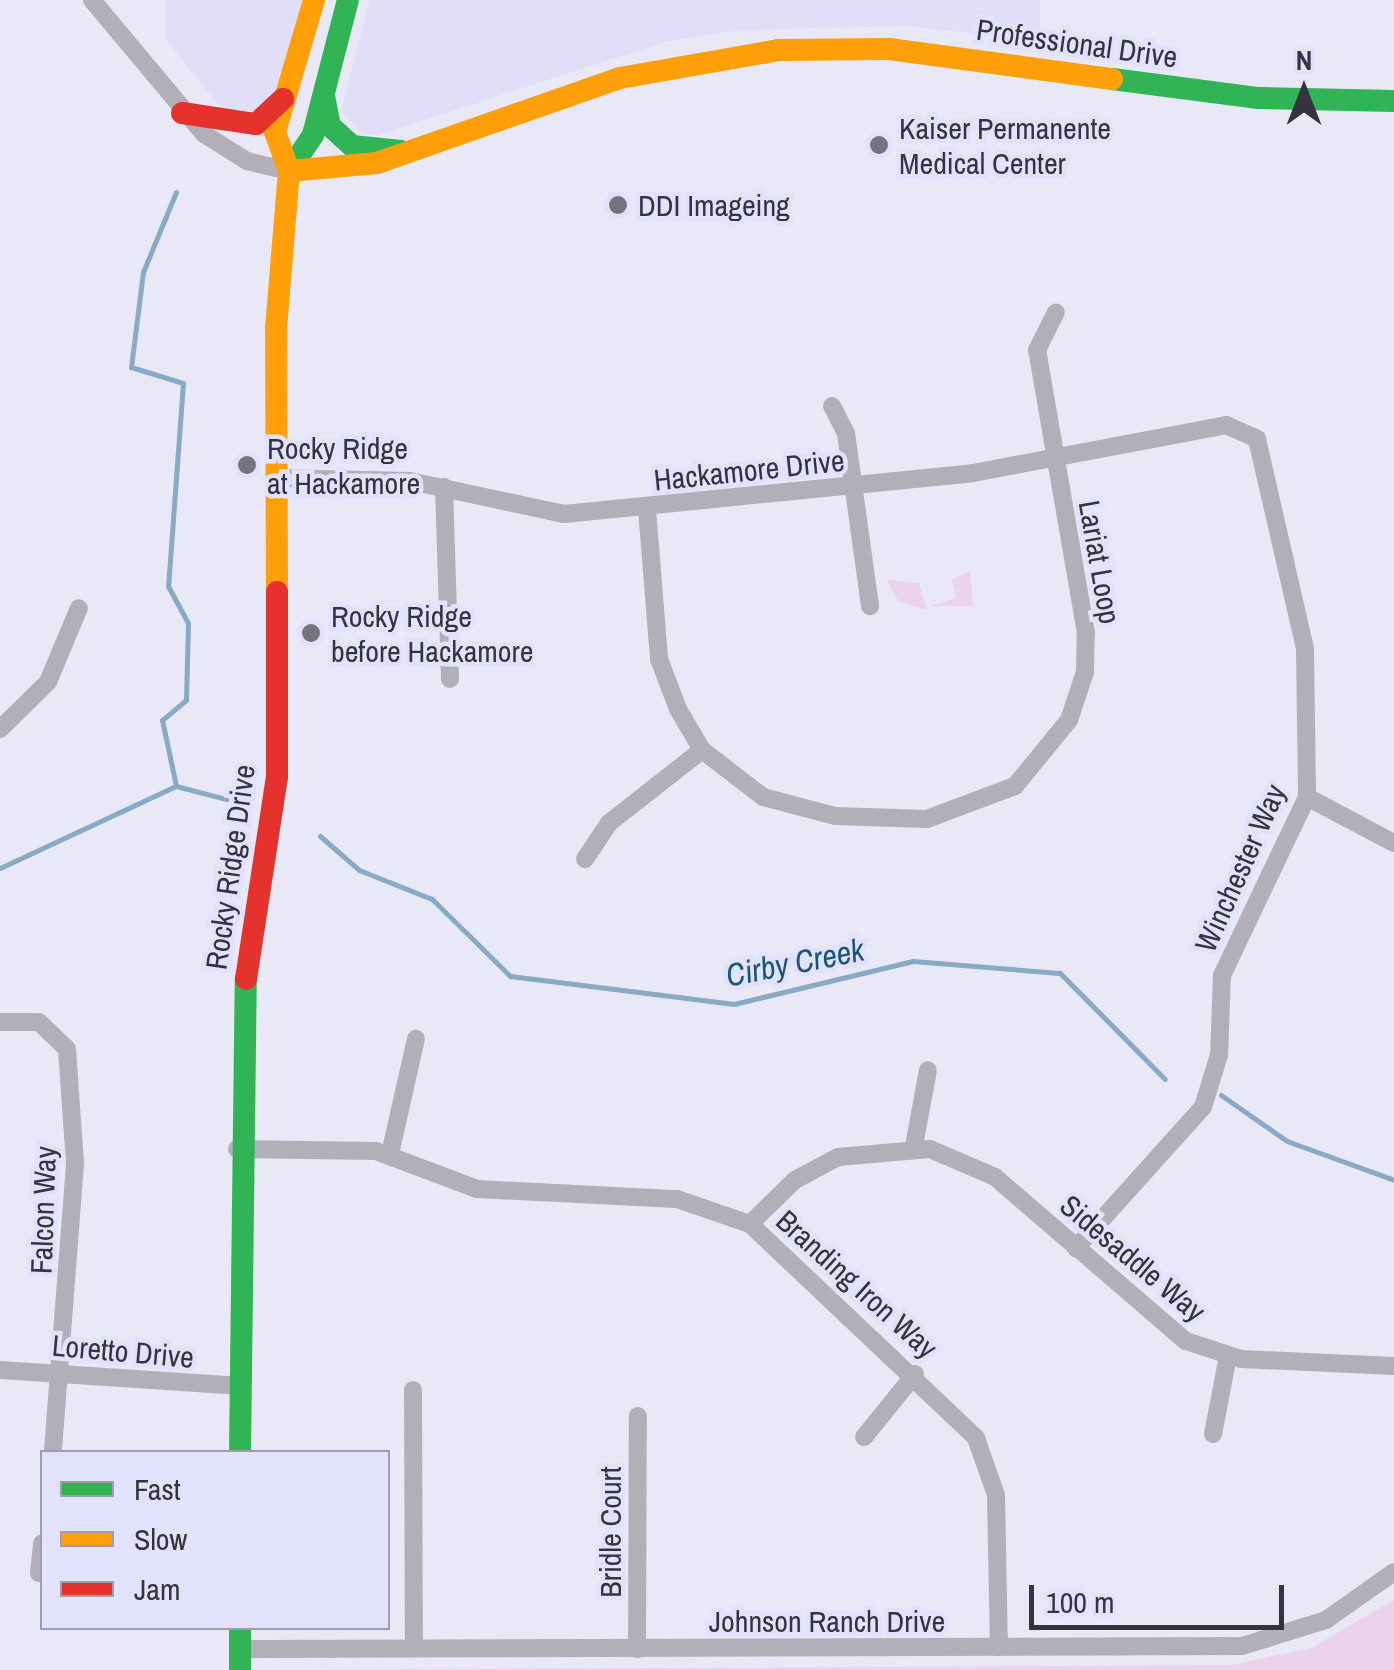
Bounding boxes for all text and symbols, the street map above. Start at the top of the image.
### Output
street label: Professional Drive [974,11,1180,75]
north arrow [1254,40,1354,140]
text: N [1296,41,1312,79]
place label: Kaiser Permanente Medical Center [899,110,1111,180]
marker: Kaiser Permanente Medical Center [868,134,890,156]
place label: DDI Imageing [638,187,790,223]
marker: DDI Imageing [607,194,629,216]
place label: Rocky Ridge at Hackamore [267,430,420,500]
street label: Hackamore Drive [652,442,846,498]
marker: Rocky Ridge at Hackamore [236,454,258,476]
street label: Lariat Loop [1071,498,1129,626]
place label: Rocky Ridge before Hackamore [331,598,533,668]
marker: Rocky Ridge before Hackamore [300,622,322,644]
street label: Rocky Ridge Drive [198,762,262,972]
street label: Winchester Way [1187,779,1293,957]
water label: Cirby Creek [723,931,867,995]
street label: Falcon Way [23,1146,63,1274]
street label: Sidesaddle Way [1053,1187,1213,1329]
street label: Branding Iron Way [769,1202,945,1366]
street label: Loretto Drive [51,1327,195,1375]
legend [40,1450,390,1630]
street label: Bridle Court [592,1466,628,1598]
text: Fast [134,1469,181,1509]
text: Slow [134,1519,187,1559]
scale bar [1034,1565,1289,1627]
text: Jam [134,1569,180,1609]
text: 100 m [1046,1582,1114,1622]
street label: Johnson Ranch Drive [709,1603,945,1639]

